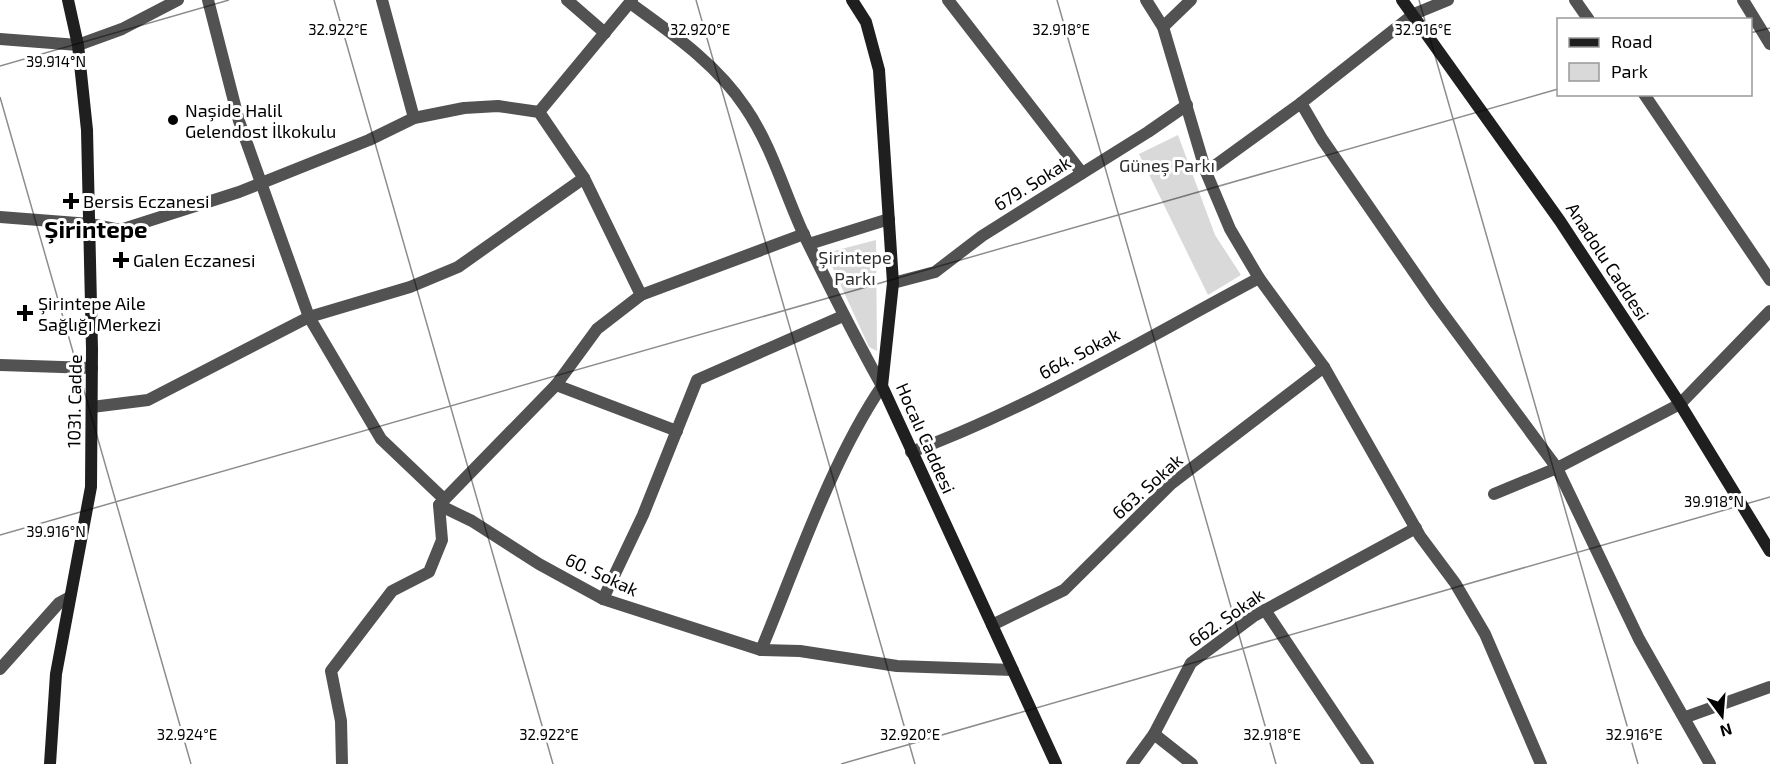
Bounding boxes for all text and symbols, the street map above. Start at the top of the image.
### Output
legend [1557,18,1752,96]
text: 32.922°E [308,20,368,38]
text: 32.920°E [670,20,730,38]
text: 32.918°E [1032,20,1090,38]
text: 32.916°E [1394,20,1452,38]
text: Road [1611,30,1652,52]
text: 39.914°N [26,52,86,70]
text: Park [1611,60,1648,82]
place label: Naşide Halil Gelendost İlkokulu [185,99,336,142]
marker: Naşide Halil Gelendost İlkokulu [166,113,180,127]
street label: 679. Sokak [989,151,1075,215]
park label: Güneş Parkı [1119,154,1215,177]
place label: Bersis Eczanesi [83,190,210,212]
marker: Bersis Eczanesi [64,194,78,208]
street label: Anadolu Caddesi [1562,198,1654,324]
district label: Şirintepe [44,214,148,244]
park label: Şirintepe Parkı [818,246,892,289]
place label: Galen Eczanesi [133,249,255,271]
marker: Galen Eczanesi [114,253,128,267]
place label: Şirintepe Aile Sağlığı Merkezi [38,292,161,335]
marker: Şirintepe Aile Sağlığı Merkezi [16,304,34,322]
street label: 664. Sokak [1035,323,1123,383]
street label: 1031. Cadde [62,354,86,448]
street label: Hocalı Caddesi [892,379,960,497]
street label: 663. Sokak [1107,449,1187,523]
text: 39.918°N [1684,492,1744,510]
text: 39.916°N [26,522,86,540]
street label: 60. Sokak [562,548,642,600]
street label: 662. Sokak [1184,583,1268,651]
north arrow [1692,686,1752,746]
text: N [1718,720,1734,742]
text: 32.924°E [157,725,217,743]
text: 32.922°E [519,725,579,743]
text: 32.920°E [880,725,940,743]
text: 32.918°E [1243,725,1301,743]
text: 32.916°E [1605,725,1663,743]

